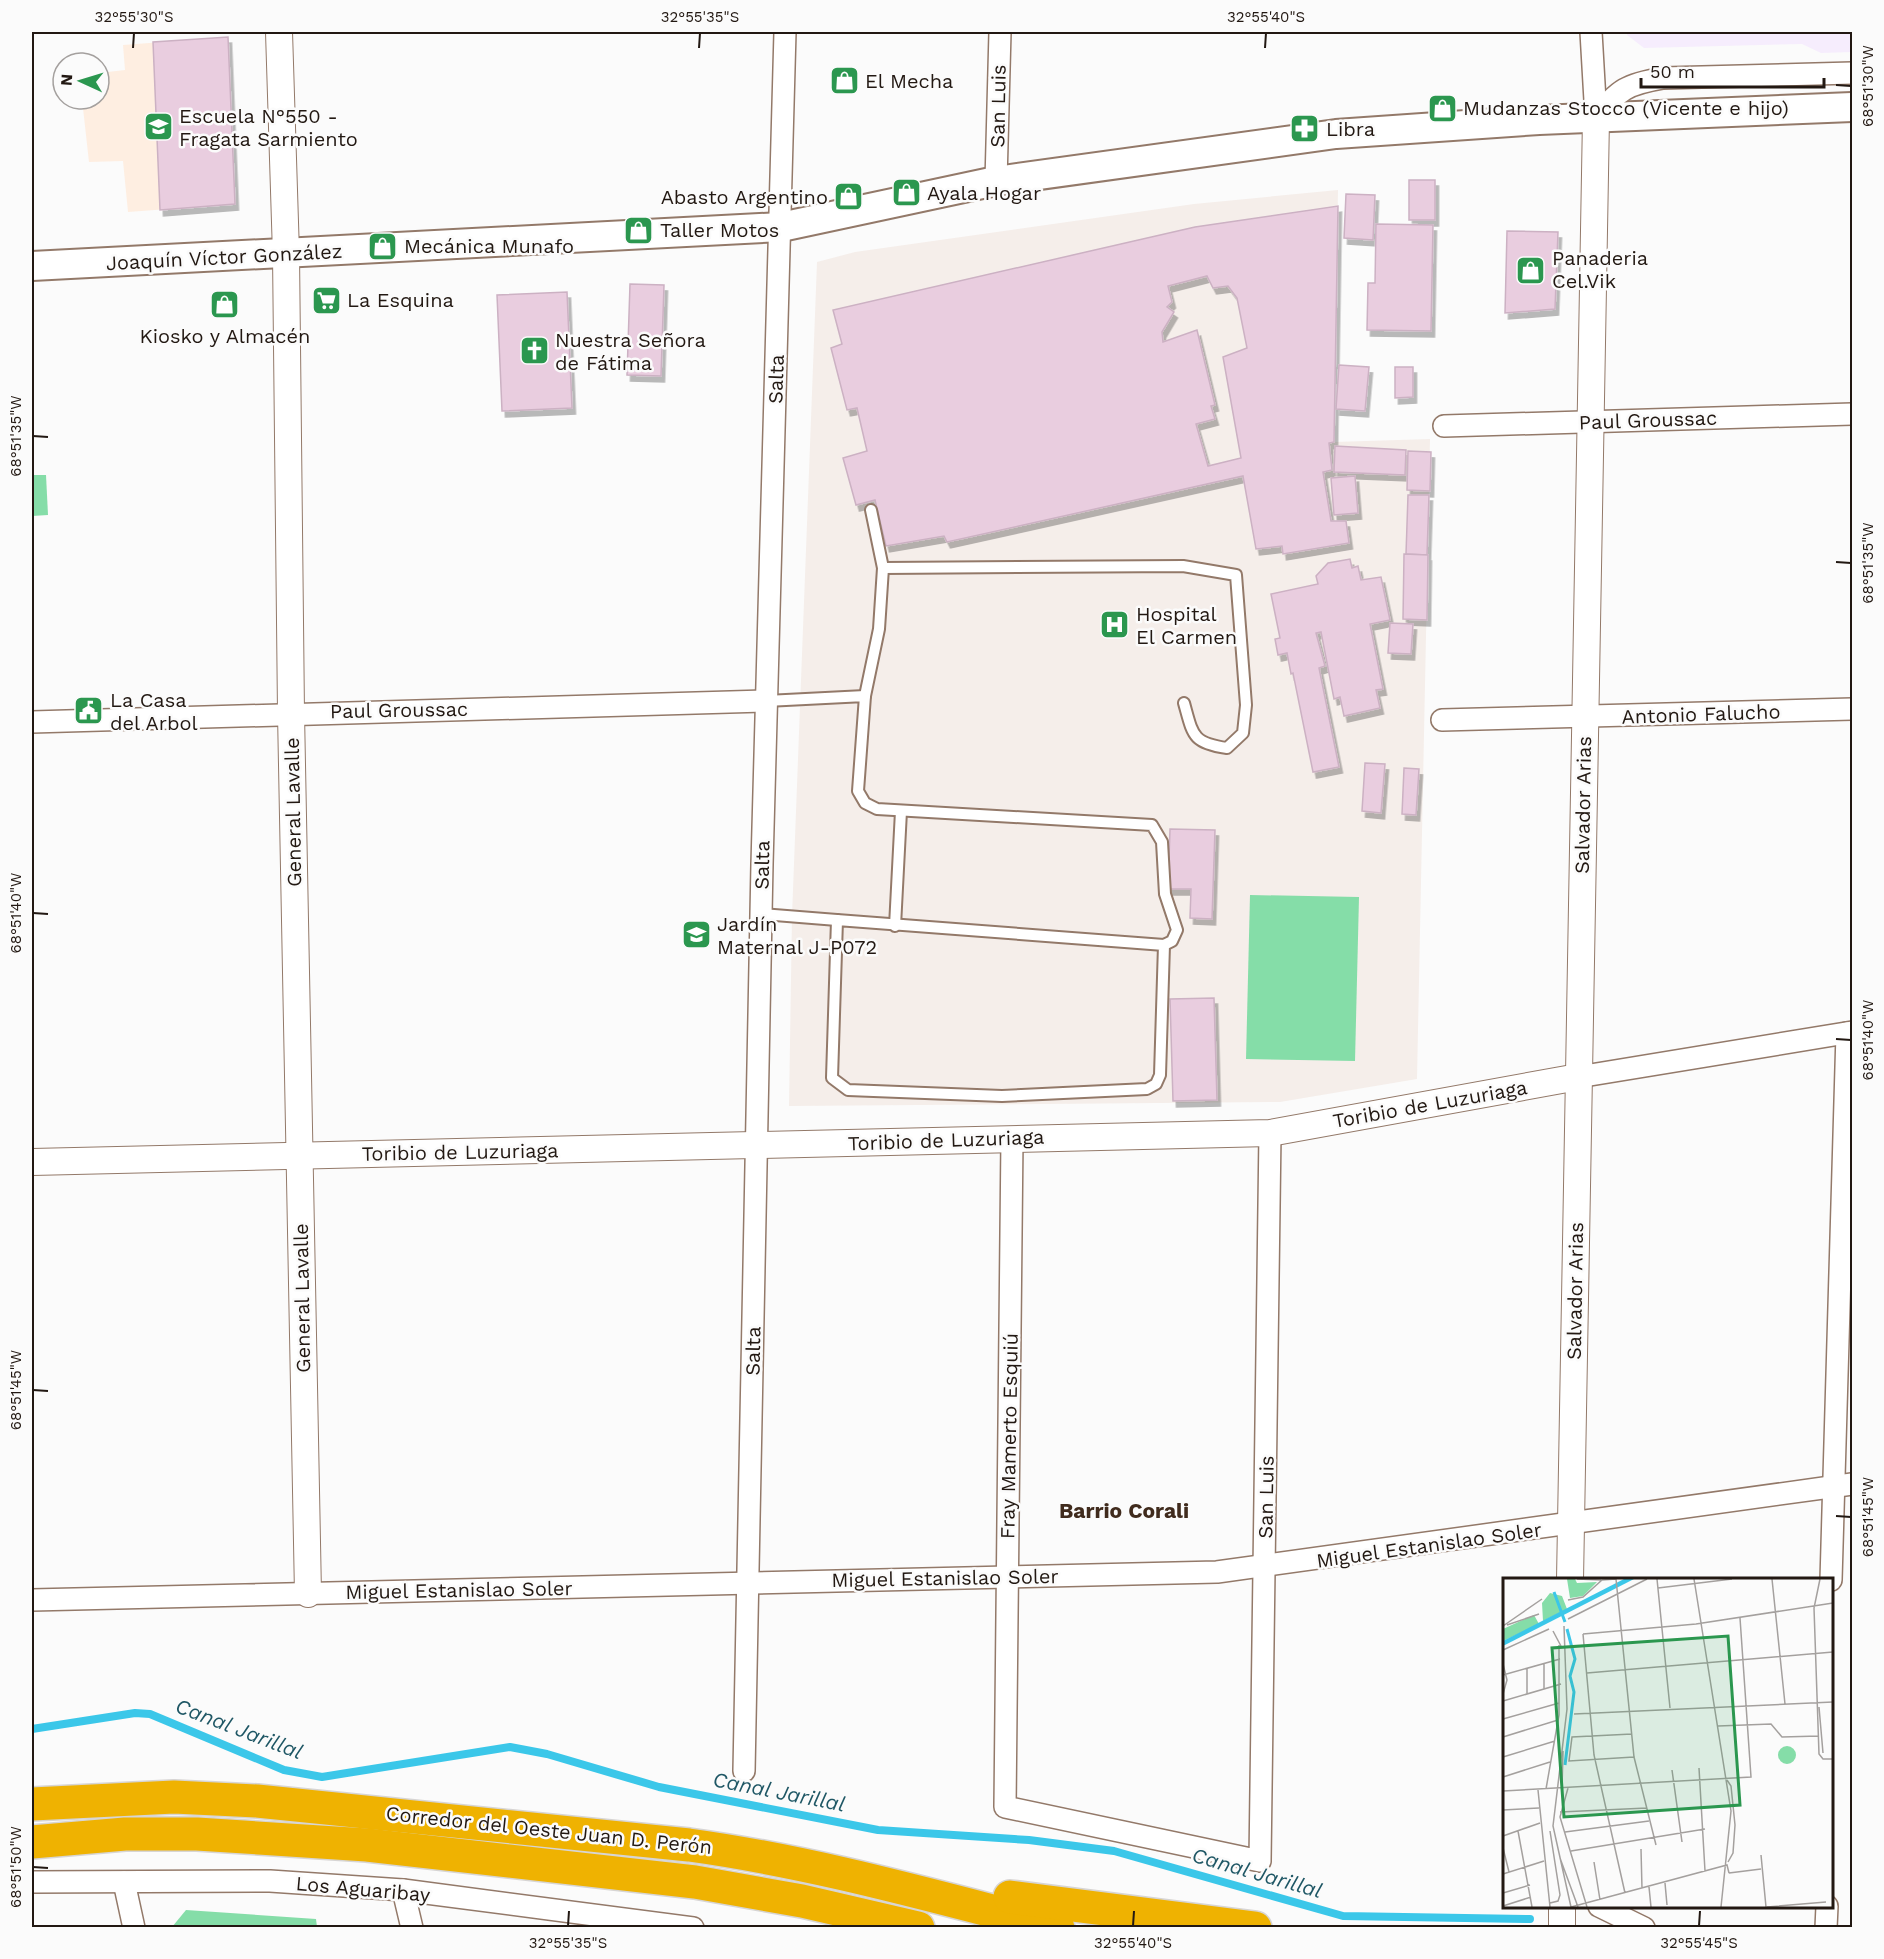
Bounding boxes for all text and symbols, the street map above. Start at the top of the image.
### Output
text: 32°55'30"S [94,8,174,26]
text: 32°55'35"S [661,8,739,26]
text: 32°55'40"S [1227,8,1305,26]
text: 68°51'30"W [1859,45,1877,127]
north arrow [51,51,111,111]
scale bar [1641,51,1824,89]
text: 50 m [1650,61,1695,82]
street label: San Luis [985,64,1011,148]
shop icon: El Mecha [828,65,860,97]
place label: El Mecha [865,69,953,93]
text: N [57,73,76,87]
shop icon: Mudanzas Stocco (Vicente e hijo) [1426,92,1458,124]
place label: Mudanzas Stocco (Vicente e hijo) [1463,96,1789,120]
place label: Escuela N°550 - Fragata Sarmiento [179,104,358,151]
school or university icon: Escuela N°550 - Fragata Sarmiento [142,111,174,143]
pharmacy icon: Libra [1289,113,1321,145]
place label: Libra [1326,117,1375,141]
shop icon: Ayala Hogar [890,177,922,209]
shop icon: Abasto Argentino [833,181,865,213]
place label: Ayala Hogar [927,181,1041,205]
place label: Abasto Argentino [661,185,828,209]
shop icon: Taller Motos [623,214,655,246]
place label: Taller Motos [660,218,779,242]
shop icon: Mecánica Munafo [367,230,399,262]
place label: Mecánica Munafo [404,234,574,258]
street label: Joaquín Víctor González [105,239,343,275]
place label: Panaderia Cel.Vik [1552,246,1648,293]
shop icon: Panaderia Cel.Vik [1515,254,1547,286]
supermarket icon: La Esquina [310,284,342,316]
place label: La Esquina [347,288,454,312]
shop icon: Kiosko y Almacén [209,289,241,321]
place label: Kiosko y Almacén [140,324,310,348]
place label: Nuestra Señora de Fátima [555,328,706,375]
church icon: Nuestra Señora de Fátima [518,335,550,367]
street label: Salta [763,354,789,404]
text: 68°51'35"W [7,395,25,477]
street label: Paul Groussac [1578,406,1718,434]
text: 68°51'35"W [1859,522,1877,604]
place label: Hospital El Carmen [1136,602,1237,649]
hospital icon: Hospital El Carmen [1099,609,1131,641]
place label: La Casa del Arbol [110,688,198,735]
public building icon: La Casa del Arbol [73,695,105,727]
street label: Paul Groussac [330,697,468,723]
street label: Antonio Falucho [1621,699,1781,729]
street label: Salvador Arias [1570,736,1596,874]
street label: General Lavalle [280,737,306,887]
street label: Salta [750,840,774,890]
text: 68°51'40"W [7,873,25,953]
place label: Jardín Maternal J-P072 [717,912,877,959]
school or university icon: Jardín Maternal J-P072 [680,919,712,951]
text: 68°51'40"W [1859,1000,1877,1080]
street label: Toribio de Luzuriaga [1331,1075,1529,1133]
street label: Toribio de Luzuriaga [847,1125,1045,1155]
street label: Toribio de Luzuriaga [361,1138,559,1166]
street label: Salvador Arias [1562,1222,1588,1360]
street label: General Lavalle [289,1223,315,1373]
street label: Salta [741,1326,765,1376]
street label: Fray Mamerto Esquiú [995,1333,1023,1539]
text: 68°51'45"W [7,1350,25,1430]
street label: San Luis [1253,1455,1279,1539]
text: 68°51'45"W [1859,1477,1877,1557]
district label: Barrio Corali [1059,1498,1189,1523]
street label: Miguel Estanislao Soler [1315,1517,1543,1573]
street label: Miguel Estanislao Soler [831,1564,1059,1592]
street label: Miguel Estanislao Soler [345,1576,573,1604]
inset map [1503,1578,1833,1908]
water label: Canal Jarillal [172,1693,306,1764]
water label: Canal Jarillal [711,1766,847,1817]
street label: Corredor del Oeste Juan D. Perón [385,1801,713,1859]
text: 68°51'50"W [7,1826,25,1908]
water label: Canal Jarillal [1189,1842,1325,1903]
street label: Los Aguaribay [295,1871,432,1907]
text: 32°55'35"S [529,1934,607,1952]
text: 32°55'40"S [1094,1934,1172,1952]
text: 32°55'45"S [1660,1934,1738,1952]

